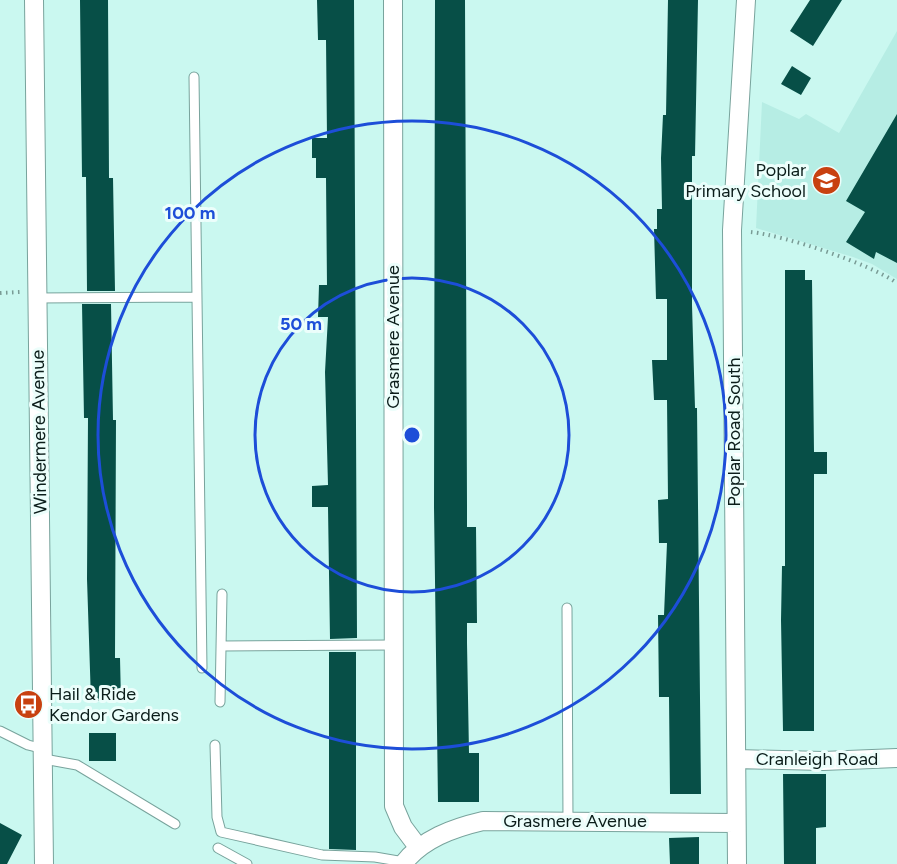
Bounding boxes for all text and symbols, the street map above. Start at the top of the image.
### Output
place label: Poplar Primary School [685,159,806,202]
school or university icon: Poplar Primary School [811,164,843,196]
text: 100 m [165,202,215,224]
street label: Grasmere Avenue [382,265,404,409]
text: 50 m [280,313,322,335]
street label: Windermere Avenue [27,349,51,514]
street label: Poplar Road South [723,357,745,507]
centre of rings [402,425,422,445]
place label: Hail & Ride Kendor Gardens [49,683,179,726]
bus stop icon: Hail & Ride Kendor Gardens [12,688,44,720]
street label: Cranleigh Road [756,748,878,770]
street label: Grasmere Avenue [503,810,647,832]

